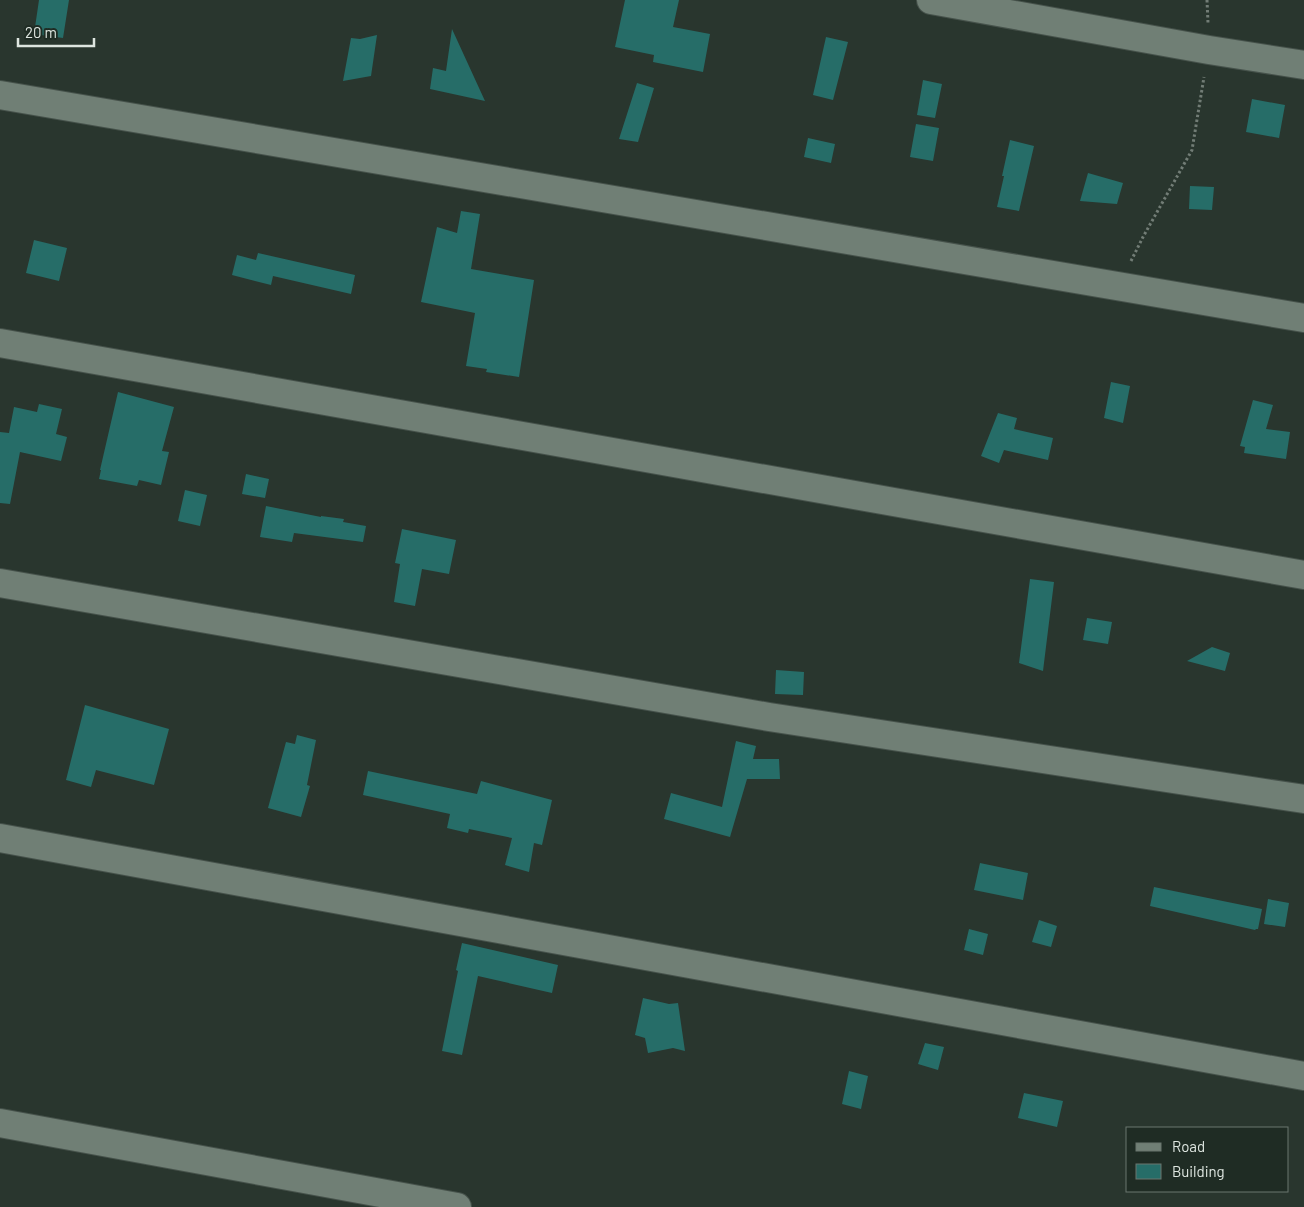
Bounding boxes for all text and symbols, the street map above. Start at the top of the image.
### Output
scale bar [18,15,94,47]
text: 20 m [25,23,57,41]
legend [1126,1127,1289,1192]
text: Road [1172,1137,1205,1155]
text: Building [1172,1162,1225,1180]

